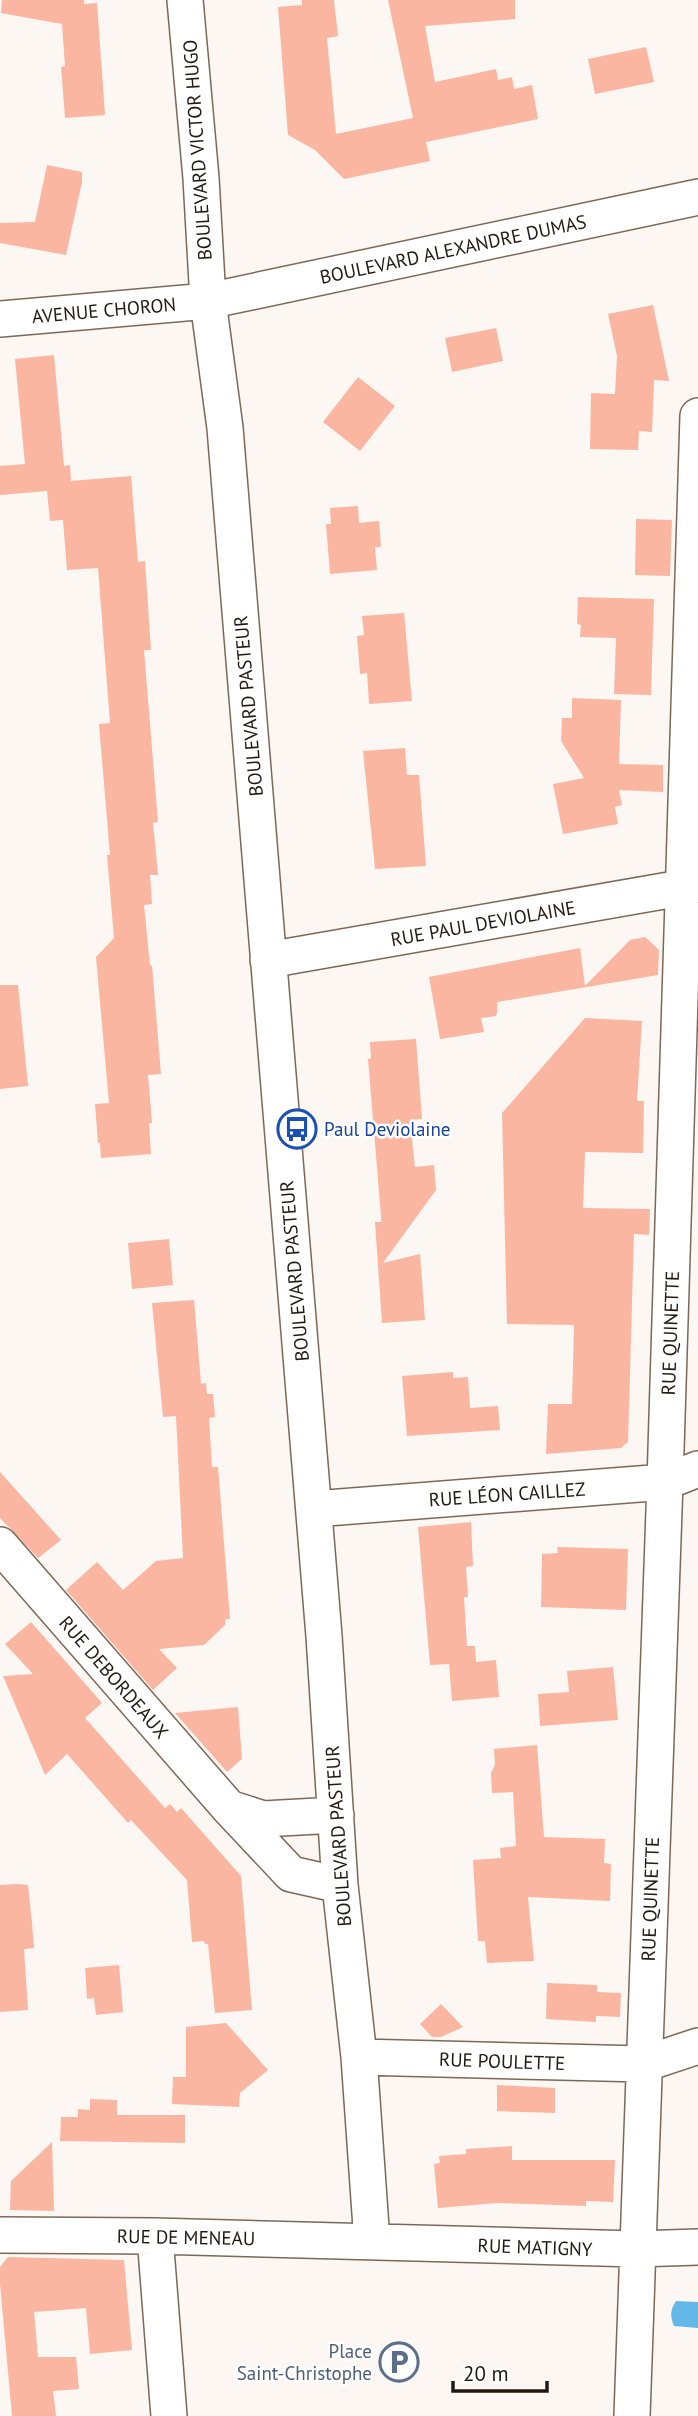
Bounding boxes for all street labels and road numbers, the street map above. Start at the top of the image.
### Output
street label: BOULEVARD VICTOR HUGO [177,39,217,261]
street label: BOULEVARD ALEXANDRE DUMAS [317,209,589,289]
street label: AVENUE CHORON [31,292,177,328]
street label: BOULEVARD PASTEUR [228,615,268,797]
street label: RUE PAUL DEVIOLAINE [389,895,577,951]
street label: BOULEVARD PASTEUR [274,1180,314,1362]
street label: RUE QUINETTE [656,1270,684,1396]
street label: RUE LÉON CAILLEZ [428,1477,586,1511]
street label: RUE DEBORDEAUX [54,1611,174,1743]
street label: BOULEVARD PASTEUR [320,1745,356,1927]
street label: RUE QUINETTE [636,1836,664,1962]
street label: RUE POULETTE [438,2047,566,2075]
street label: RUE DE MENEAU [117,2224,255,2250]
street label: RUE MATIGNY [477,2233,593,2261]

